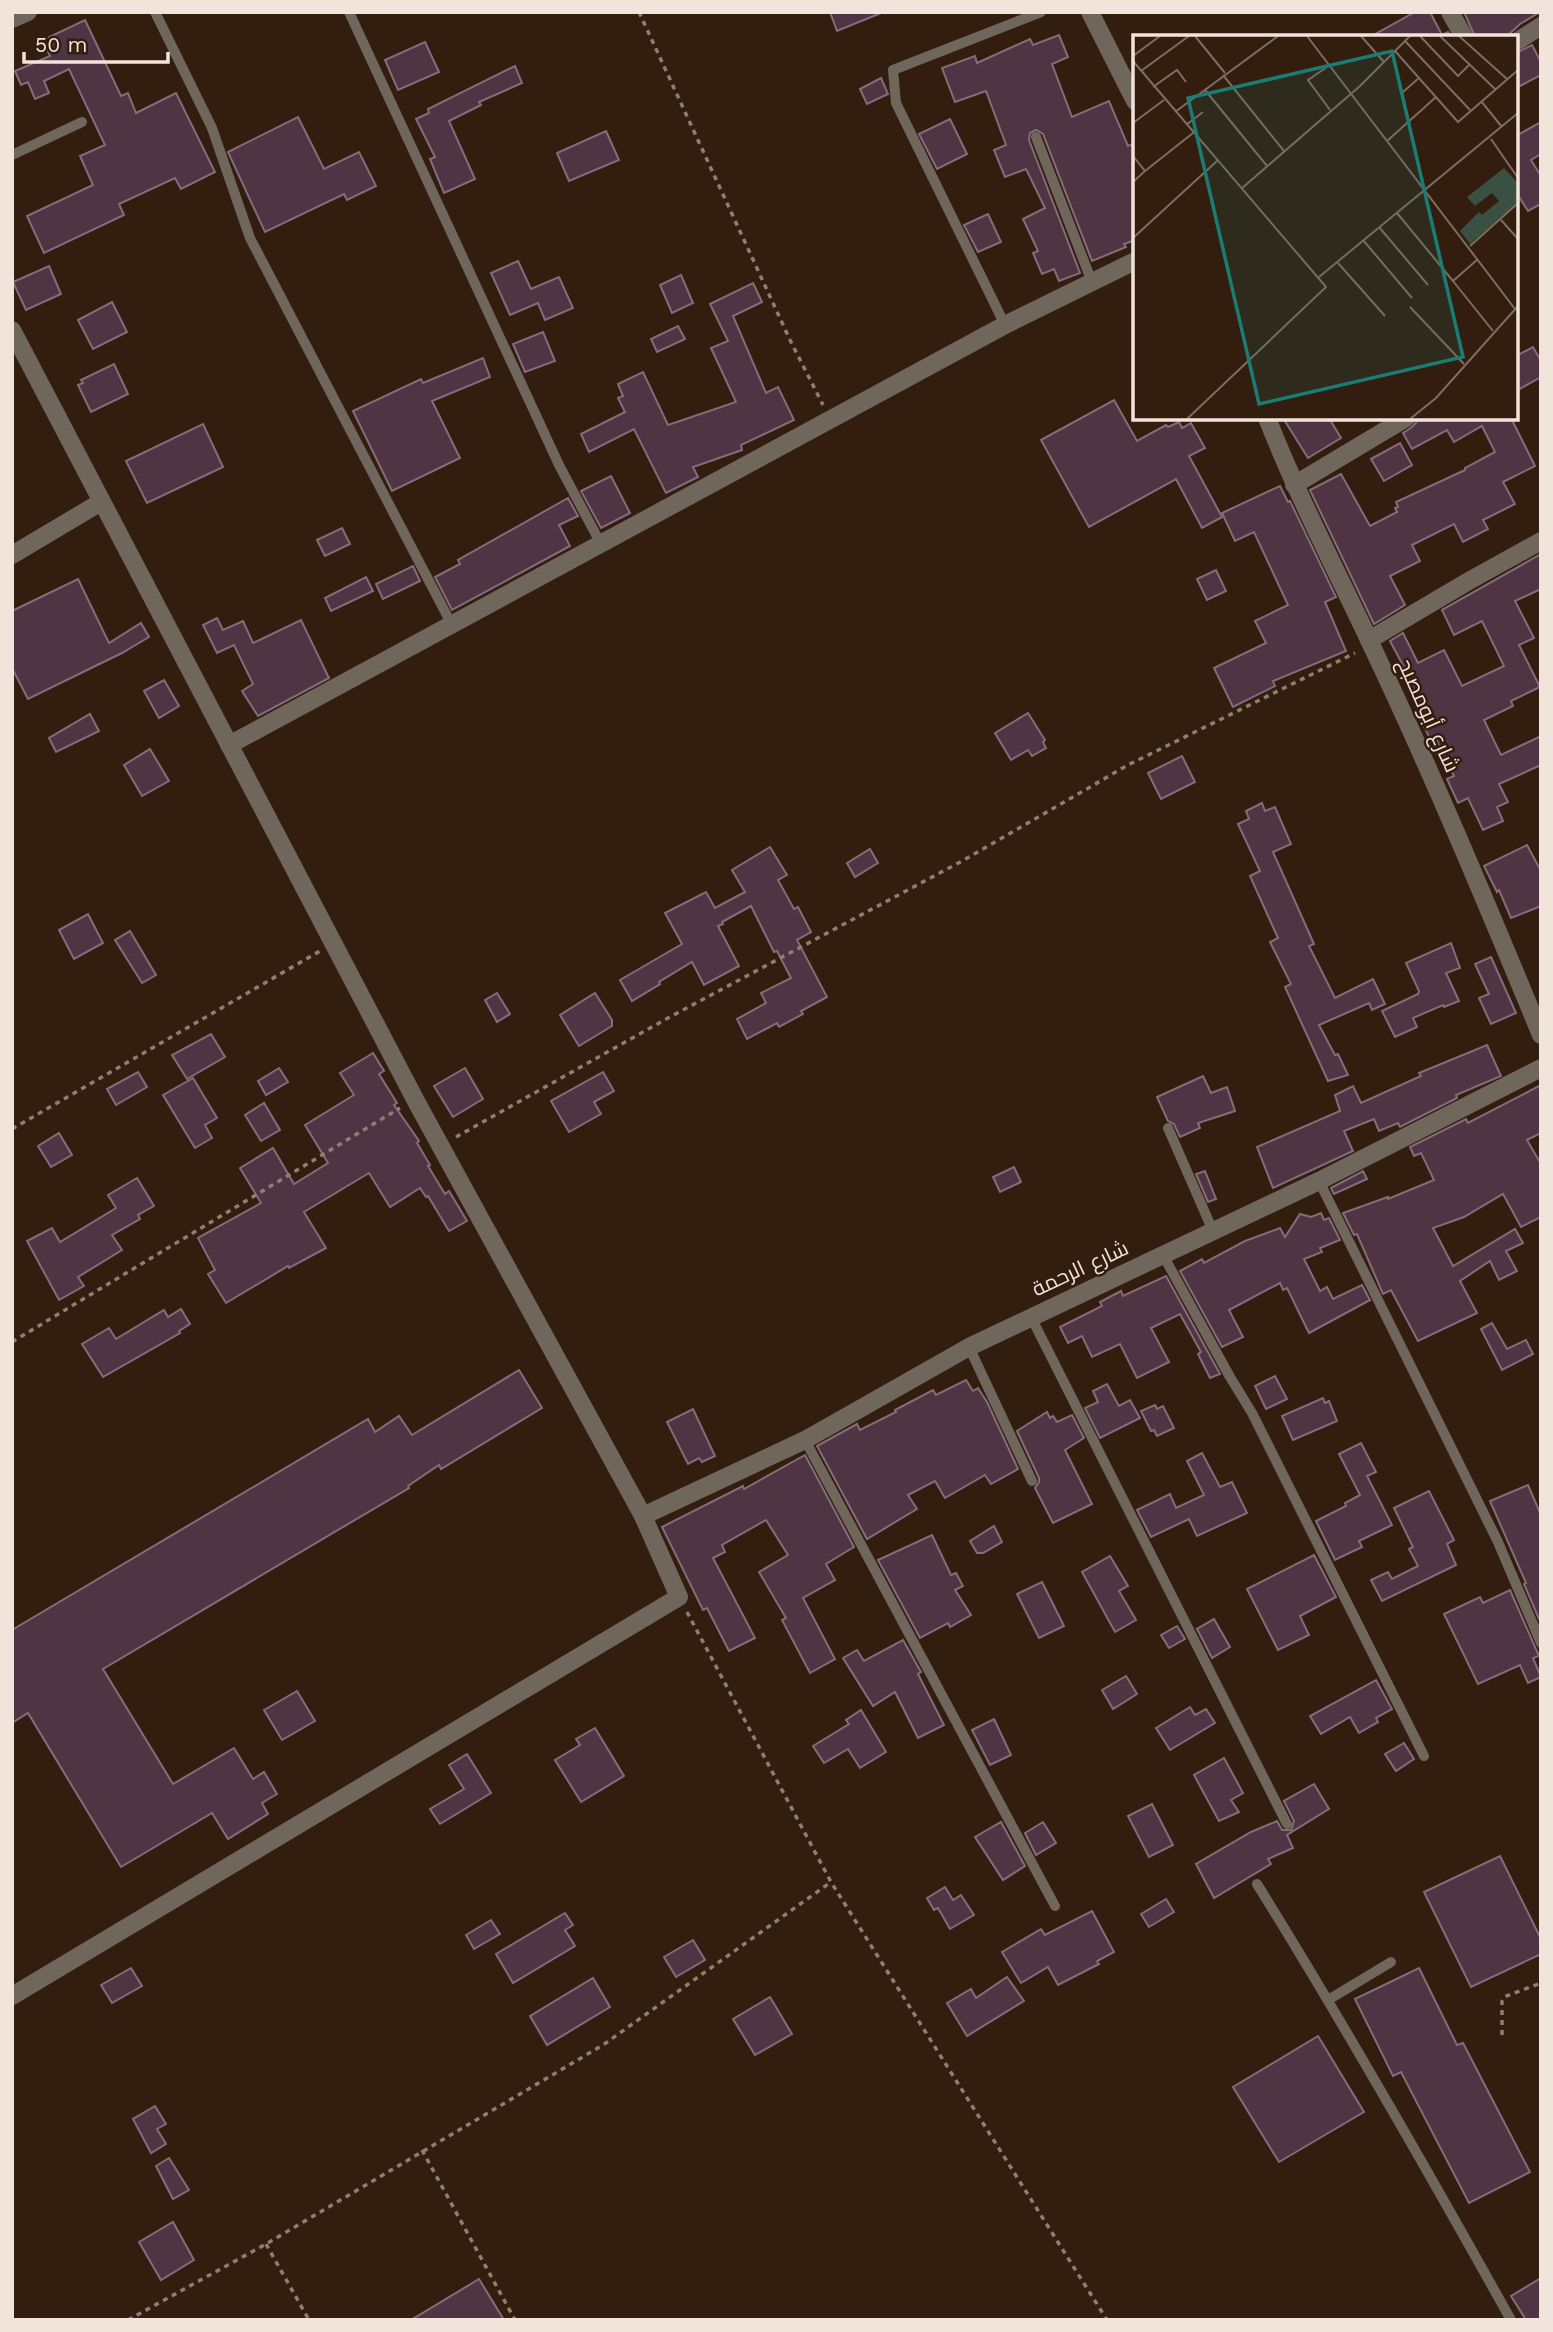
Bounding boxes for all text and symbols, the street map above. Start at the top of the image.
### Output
scale bar [24,21,168,65]
text: 50 m [35,32,87,57]
inset map [1133,35,1518,420]
street label: شارع أبومصبح [1391,654,1465,777]
street label: شارع الرحمة [1028,1235,1133,1303]

